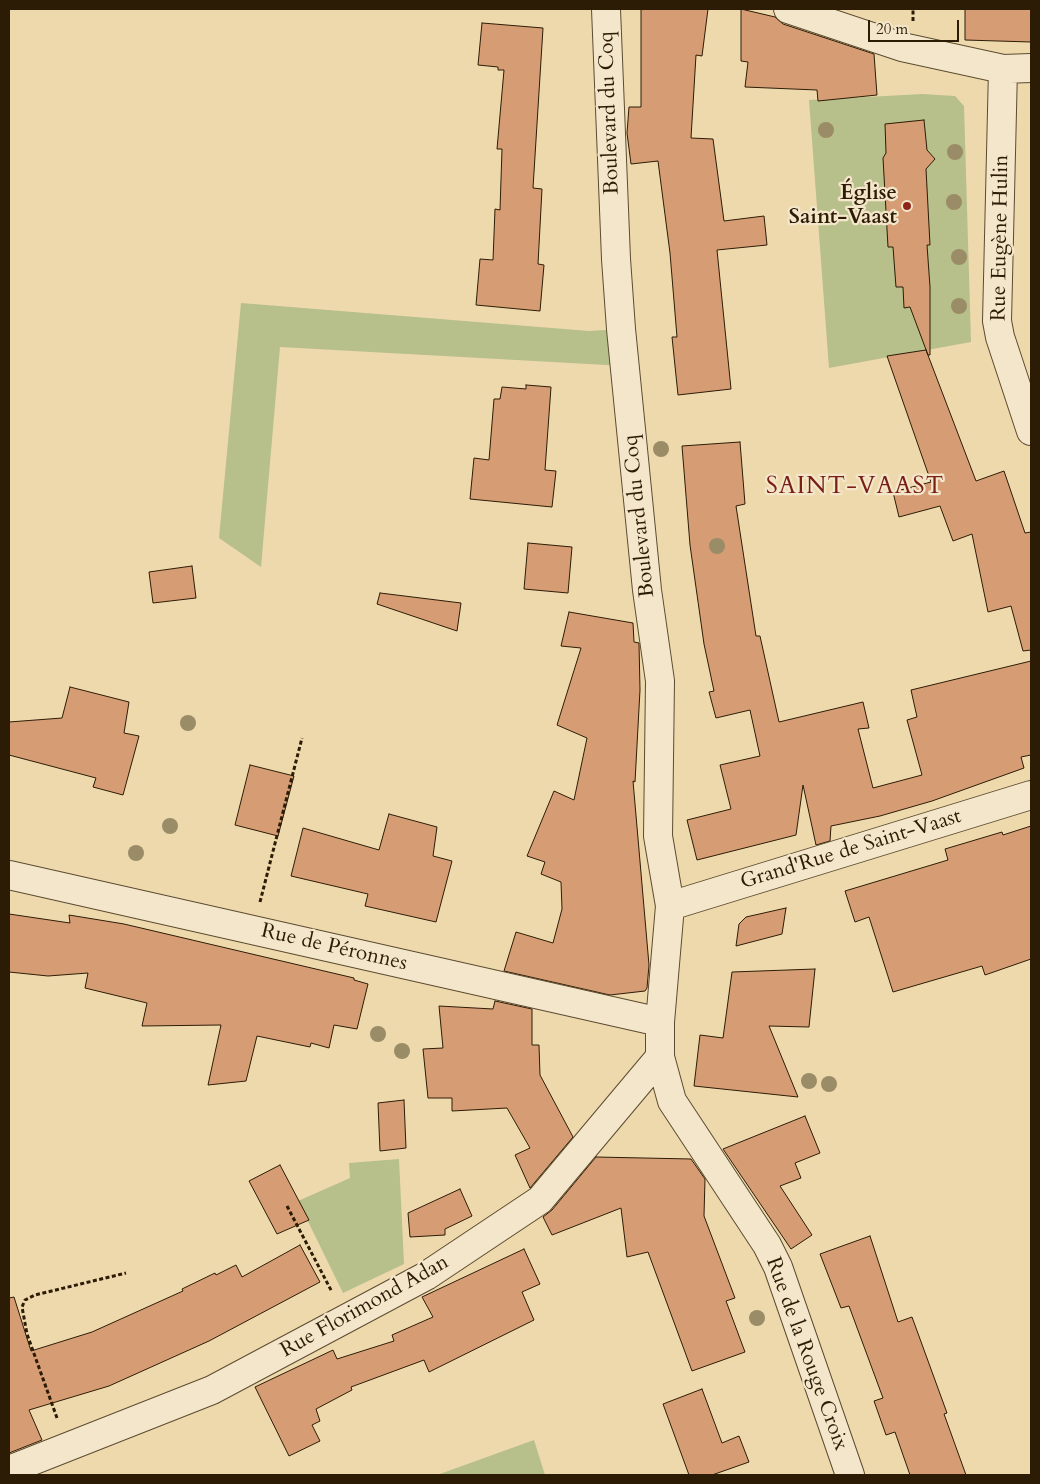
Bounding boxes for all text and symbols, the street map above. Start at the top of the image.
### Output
scale bar [870,10,961,42]
text: 20 m [876,19,908,39]
street label: Boulevard du Coq [595,31,625,195]
street label: Rue Eugène Hulin [987,155,1015,321]
place label: Église Saint-Vaast [789,181,897,231]
marker: Église Saint-Vaast [901,200,913,212]
street label: Boulevard du Coq [619,434,661,598]
district label: SAINT-VAAST [764,473,946,501]
street label: Grand'Rue de Saint-Vaast [738,804,964,896]
street label: Rue de Péronnes [259,919,409,977]
street label: Rue Florimond Adan [276,1250,454,1364]
street label: Rue de la Rouge Croix [759,1254,853,1454]

